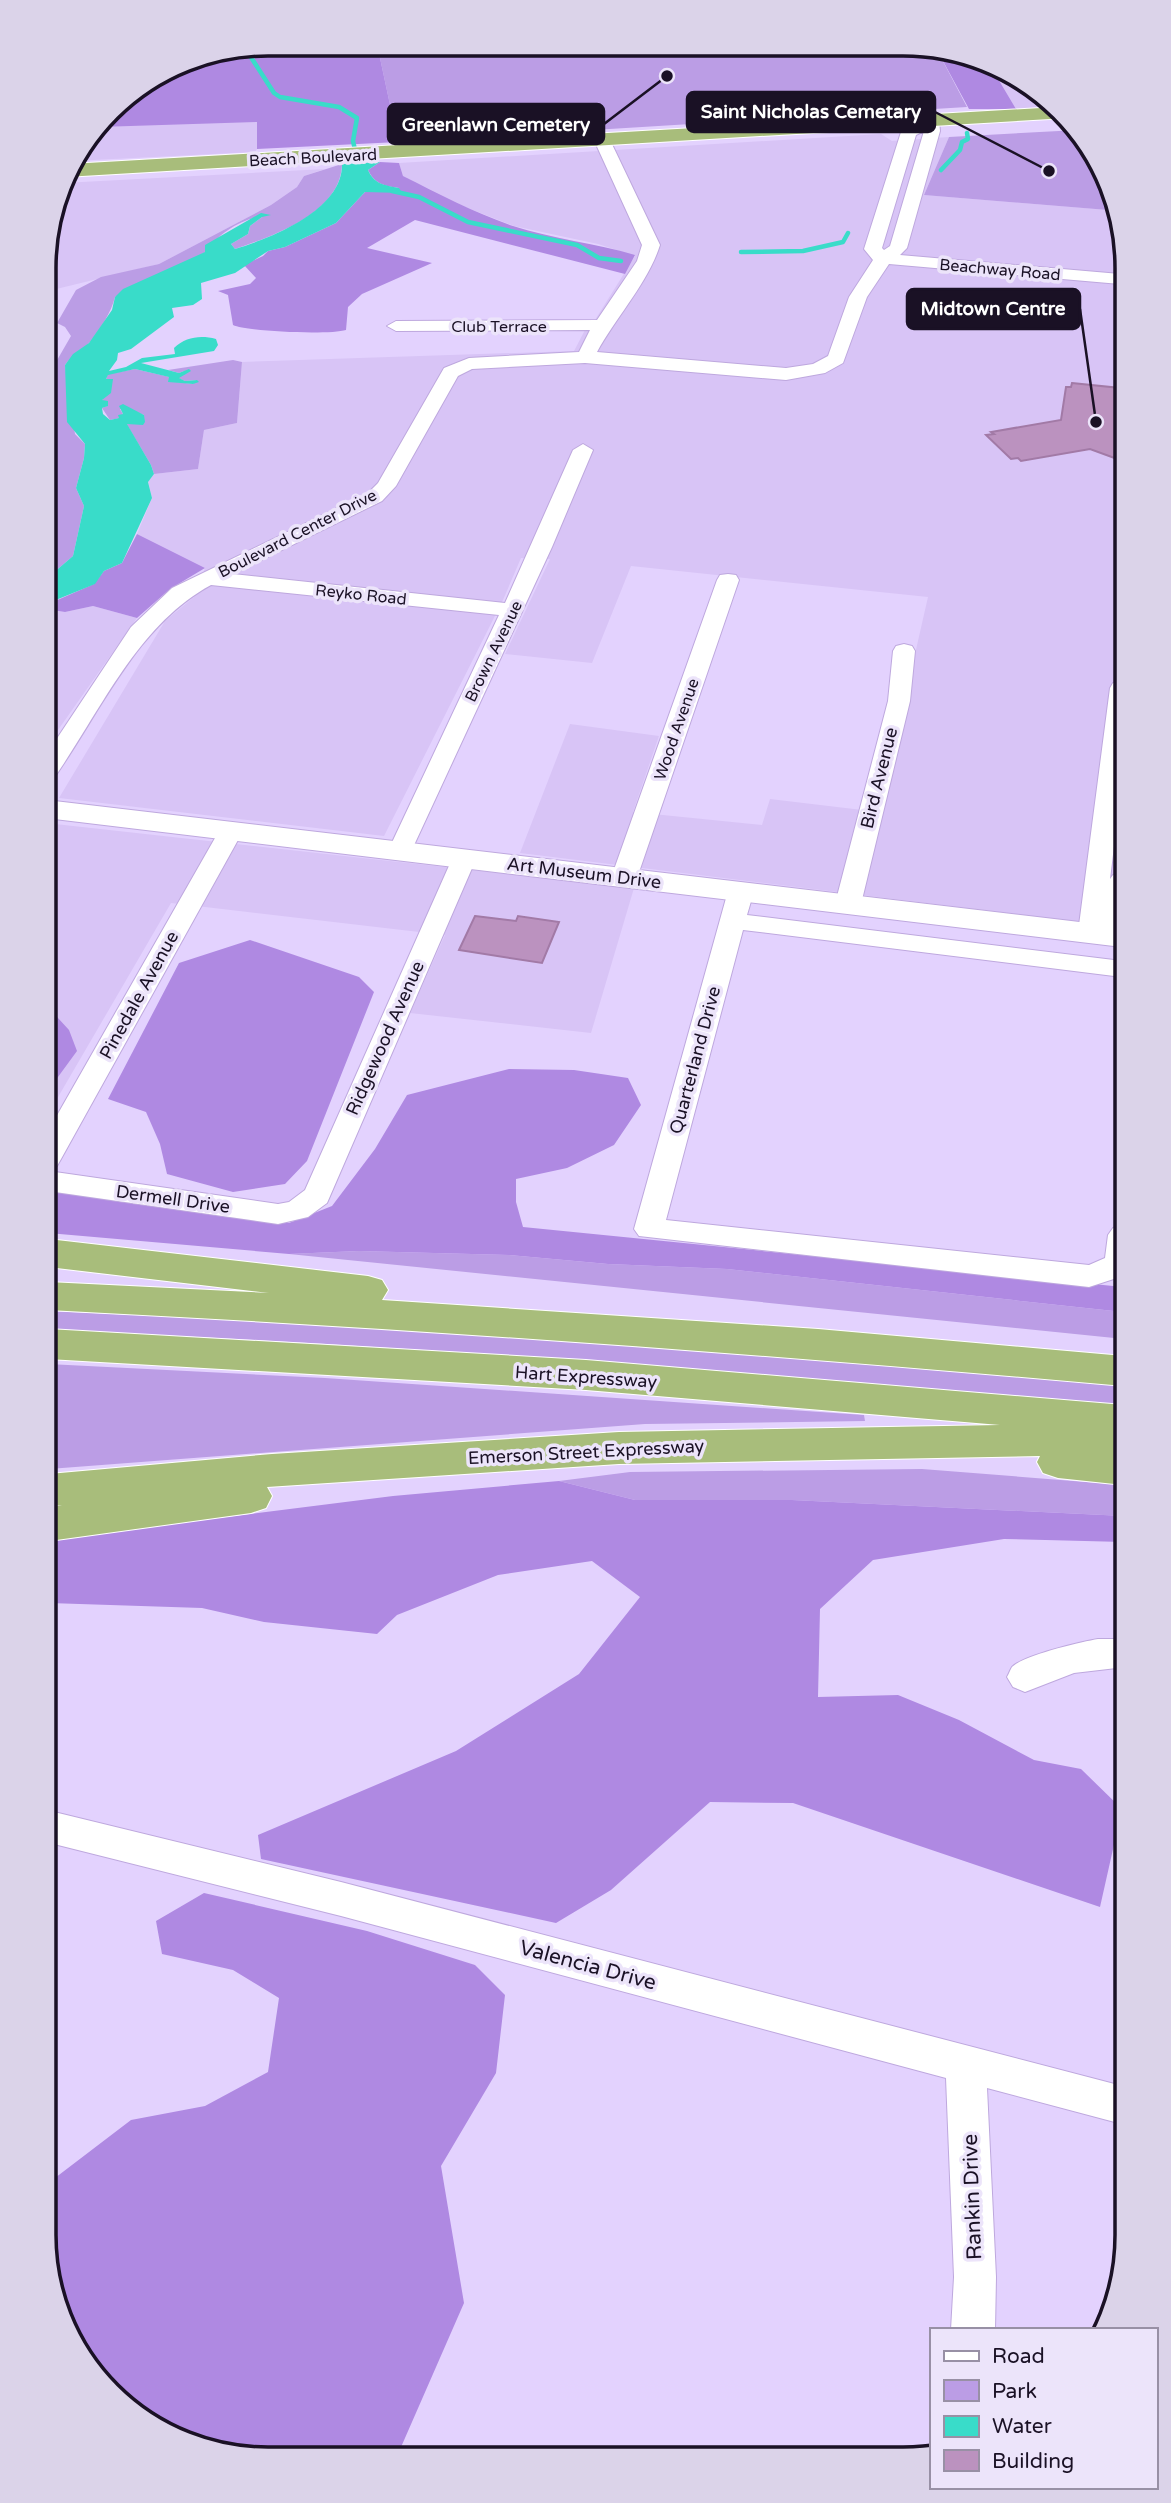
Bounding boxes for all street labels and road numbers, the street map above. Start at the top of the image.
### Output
street label: Beach Boulevard [248,145,378,171]
street label: Beachway Road [938,255,1061,285]
street label: Club Terrace [451,317,547,337]
street label: Boulevard Center Drive [215,485,380,583]
street label: Reyko Road [314,580,408,610]
street label: Brown Avenue [461,597,527,705]
street label: Wood Avenue [650,676,704,783]
street label: Bird Avenue [856,725,902,831]
street label: Art Museum Drive [506,853,662,893]
street label: Pinedale Avenue [95,927,183,1063]
street label: Ridgewood Avenue [341,957,429,1119]
street label: Quarterland Drive [665,984,725,1136]
street label: Dermell Drive [115,1180,231,1218]
street label: Hart Expressway [514,1361,658,1393]
street label: Emerson Street Expressway [467,1435,705,1469]
street label: Valencia Drive [517,1935,659,1996]
street label: Rankin Drive [958,2133,987,2260]

